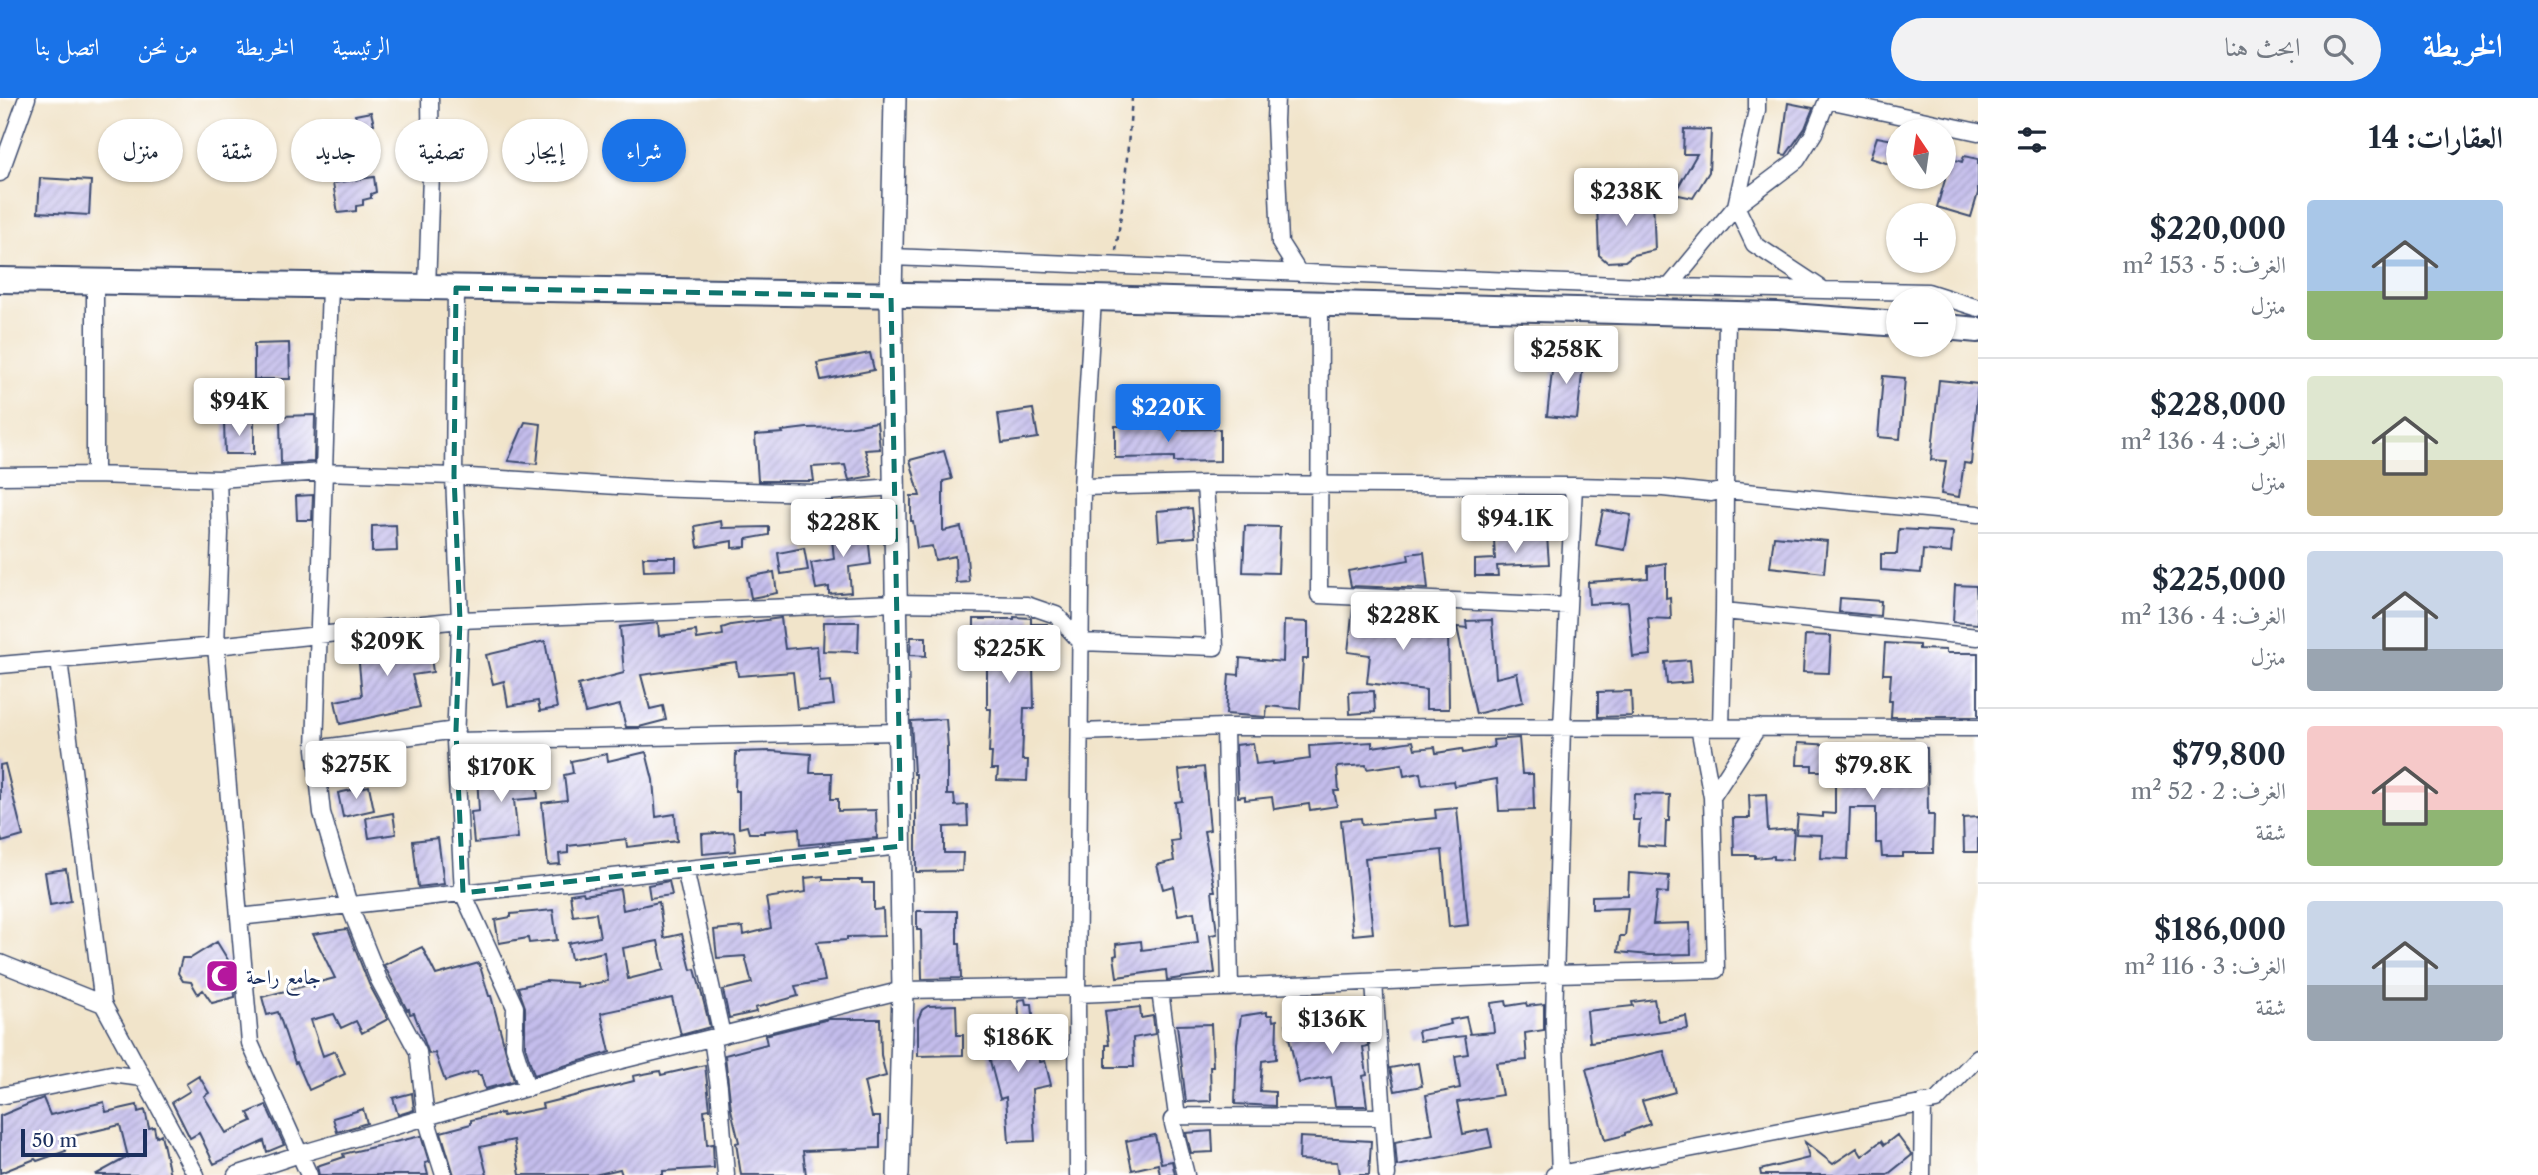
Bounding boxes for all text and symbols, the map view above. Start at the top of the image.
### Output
search box [1891,18,2381,81]
text: الخريطة [2423,25,2503,66]
icon: search [2319,30,2357,68]
text: ابحث هنا [2224,31,2301,63]
text: اتصل بنا [35,32,99,61]
text: من نحن [137,32,198,61]
text: الخريطة [236,32,294,61]
text: الرئيسية [332,32,390,61]
chip: منزل [98,119,183,182]
chip: شقة [197,119,277,182]
chip: جديد [291,119,381,182]
chip: تصفية [395,119,488,182]
chip: إيجار [502,119,588,182]
chip: شراء [602,119,686,182]
north arrow [1886,119,1956,189]
map controls [1886,119,1956,357]
text: العقارات: 14 [2368,119,2503,156]
icon: filters [2013,121,2051,159]
pin: $238K [1577,169,1675,228]
text: $238K [1590,177,1662,205]
button: + [1886,203,1956,273]
text: $220,000 [2150,210,2286,247]
icon: home [2363,228,2447,312]
text: الغرف: 5 · 153 m² [2122,251,2286,279]
button: − [1886,287,1956,357]
text: منزل [2251,292,2286,320]
pin: $258K [1517,327,1615,386]
text: $258K [1530,335,1602,363]
pin: $94K [198,378,280,438]
pin: $220K [1119,384,1217,444]
text: $228,000 [2150,386,2286,423]
text: $94K [210,387,268,415]
text: $220K [1131,393,1205,421]
icon: home [2363,404,2447,488]
text: الغرف: 4 · 136 m² [2121,427,2286,455]
text: منزل [2251,468,2286,496]
pin: $94.1K [1458,496,1572,555]
pin: $228K [794,500,892,559]
text: $94.1K [1477,504,1553,532]
text: $228K [807,508,879,536]
text: $225,000 [2152,561,2286,598]
icon: home [2363,579,2447,663]
pin: $228K [1354,592,1452,652]
text: $228K [1367,601,1439,629]
text: الغرف: 4 · 136 m² [2121,602,2286,630]
pin: $209K [338,618,436,678]
pin: $225K [960,626,1058,685]
text: $209K [350,627,424,655]
text: $225K [973,634,1045,662]
text: منزل [2251,643,2286,671]
text: $79,800 [2172,736,2286,773]
pin: $275K [307,742,405,801]
pin: $79.8K [1816,742,1930,802]
pin: $170K [452,744,550,804]
text: $275K [321,750,391,778]
text: $79.8K [1835,751,1911,779]
text: $170K [467,753,535,781]
icon: home [2363,754,2447,838]
text: الغرف: 2 · 52 m² [2131,777,2286,805]
text: شقة [2256,818,2286,846]
text: $186,000 [2154,911,2286,948]
icon: home [2363,929,2447,1013]
text: الغرف: 3 · 116 m² [2124,952,2286,980]
mosque icon: جامع راحة [203,957,241,995]
place label: جامع راحة [246,964,321,996]
text: شقة [2256,993,2286,1021]
pin: $136K [1283,996,1381,1056]
text: $136K [1298,1005,1366,1033]
pin: $186K [969,1014,1067,1074]
text: $186K [983,1023,1053,1051]
scale bar [21,1126,147,1158]
text: 50 m [32,1129,77,1152]

